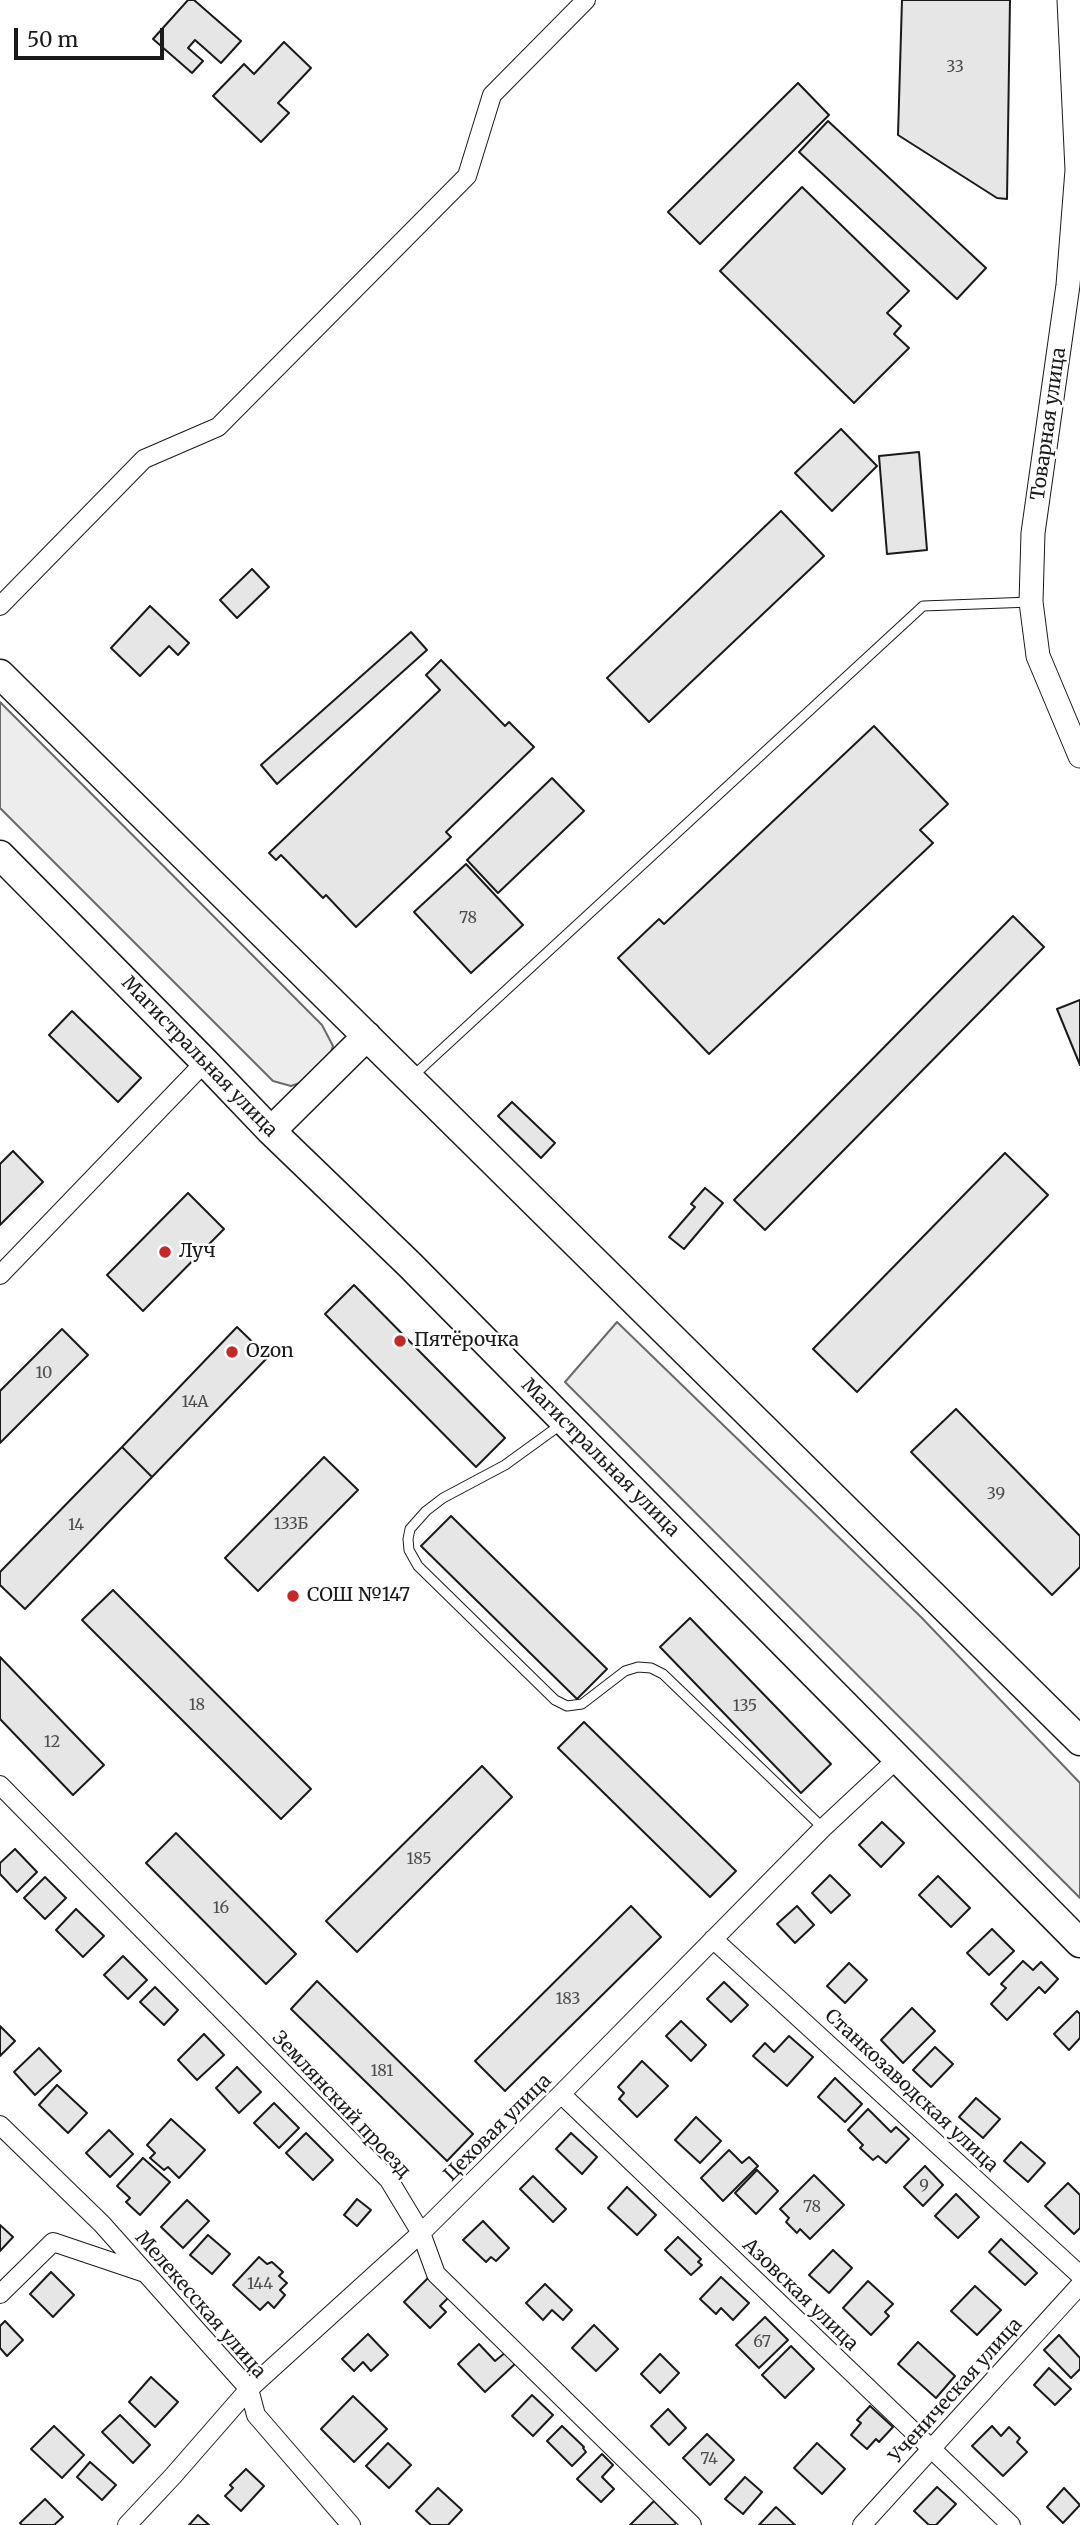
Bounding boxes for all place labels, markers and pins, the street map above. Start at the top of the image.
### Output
place label: Луч [179,1241,216,1263]
marker: Луч [157,1244,173,1260]
place label: Пятёрочка [414,1330,519,1352]
marker: Пятёрочка [392,1333,408,1349]
place label: Ozon [246,1341,294,1363]
marker: Ozon [224,1344,240,1360]
place label: СОШ №147 [307,1585,410,1607]
marker: СОШ №147 [285,1588,301,1604]

